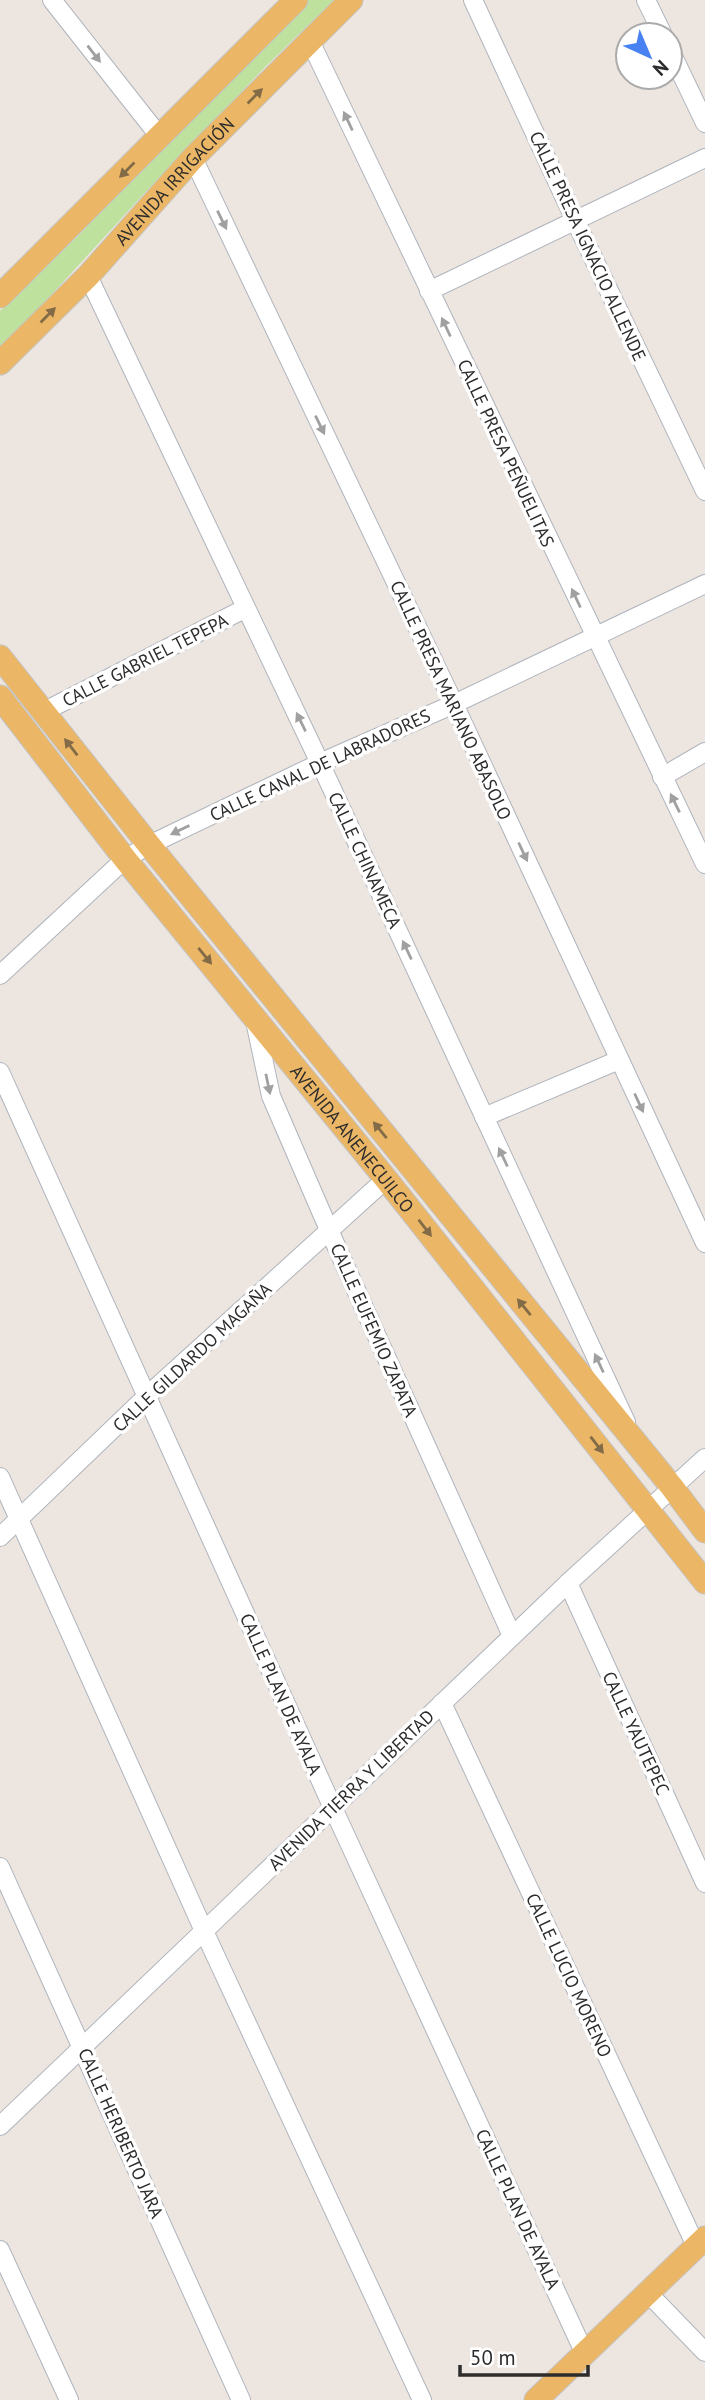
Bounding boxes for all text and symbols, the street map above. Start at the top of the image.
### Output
north arrow [614,21,684,91]
one-way arrow [87,44,102,62]
text: N [648,55,674,81]
one-way arrow [246,88,263,105]
one-way arrow [343,111,354,131]
street label: AVENIDA IRRIGACIÓN [110,112,239,250]
street label: CALLE PRESA IGNACIO ALLENDE [525,127,651,365]
one-way arrow [119,161,136,177]
one-way arrow [217,210,228,230]
one-way arrow [40,307,56,324]
one-way arrow [440,317,452,337]
street label: CALLE PRESA PEÑUELITAS [452,355,560,551]
one-way arrow [315,415,326,435]
street label: CALLE PRESA MARIANO ABASOLO [385,577,517,823]
one-way arrow [570,588,581,608]
street label: CALLE GABRIEL TEPEPA [58,608,232,712]
street label: CALLE CANAL DE LABRADORES [206,704,434,826]
one-way arrow [295,712,306,732]
one-way arrow [64,738,78,756]
street label: CALLE CHINAMECA [323,788,407,932]
one-way arrow [669,793,681,813]
one-way arrow [170,825,190,836]
one-way arrow [517,842,528,862]
one-way arrow [401,940,413,960]
one-way arrow [197,947,212,965]
street label: AVENIDA ANENECUILCO [286,1060,419,1217]
one-way arrow [263,1073,274,1095]
one-way arrow [634,1093,645,1113]
one-way arrow [373,1122,388,1139]
one-way arrow [497,1147,509,1167]
one-way arrow [417,1219,432,1237]
street label: CALLE EUFEMIO ZAPATA [325,1240,423,1421]
street label: CALLE GILDARDO MAGAÑA [108,1277,277,1437]
one-way arrow [516,1298,531,1316]
one-way arrow [593,1353,604,1373]
one-way arrow [589,1435,604,1453]
street label: CALLE PLAN DE AYALA [235,1610,327,1779]
street label: CALLE YAUTEPEC [597,1668,675,1798]
street label: AVENIDA TIERRA Y LIBERTAD [263,1705,439,1875]
street label: CALLE LUCIO MORENO [521,1889,617,2061]
street label: CALLE HERIBERTO JARA [73,2044,169,2222]
street label: CALLE PLAN DE AYALA [471,2125,566,2293]
scale bar [460,2334,588,2378]
text: 50 m [470,2344,516,2371]

